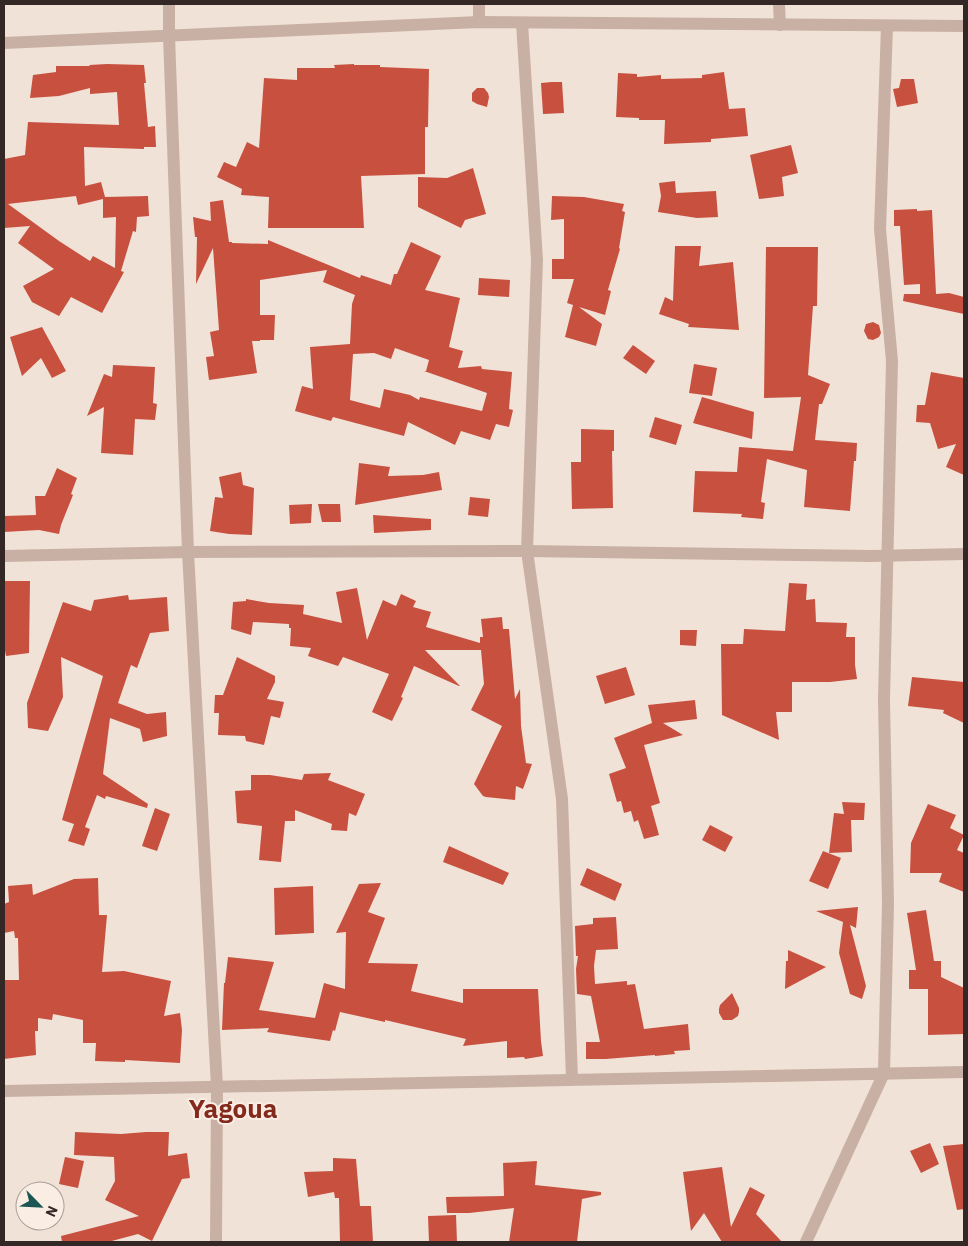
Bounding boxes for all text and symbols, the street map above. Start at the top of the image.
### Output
district label: Yagoua [188,1091,278,1125]
north arrow [15,1181,65,1231]
text: N [42,1203,62,1220]

